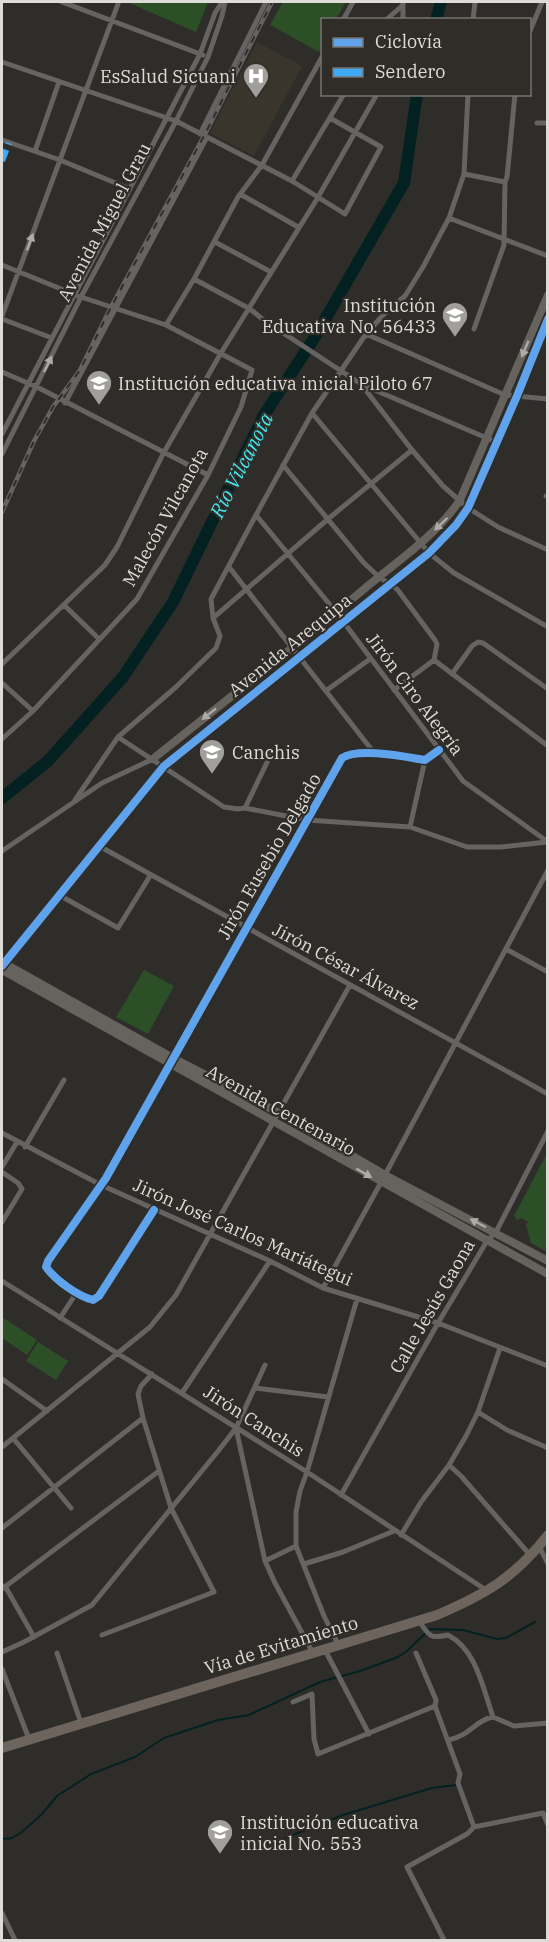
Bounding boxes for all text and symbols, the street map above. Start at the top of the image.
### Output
legend [321,18,531,96]
text: Ciclovía [375,30,442,53]
text: Sendero [375,60,445,83]
hospital icon: EsSalud Sicuani [241,61,271,99]
place label: EsSalud Sicuani [100,65,236,88]
street label: Avenida Miguel Grau [52,139,156,305]
one-way arrow [26,233,36,251]
place label: Institución Educativa No. 56433 [262,294,436,338]
school or university icon: Institución Educativa No. 56433 [440,300,470,338]
one-way arrow [520,340,529,357]
one-way arrow [43,356,52,373]
school or university icon: Institución educativa inicial Piloto 67 [84,368,114,406]
place label: Institución educativa inicial Piloto 67 [118,372,433,395]
water label: Río Vilcanota [203,408,279,523]
street label: Malecón Vilcanota [117,443,213,590]
one-way arrow [434,516,448,530]
street label: Avenida Arequipa [224,588,356,702]
street label: Jirón Ciro Alegría [361,628,469,760]
one-way arrow [202,708,217,720]
school or university icon: Canchis [197,737,227,775]
place label: Canchis [232,741,300,764]
street label: Jirón Eusebio Delgado [212,769,326,943]
street label: Jirón César Álvarez [269,918,423,1014]
street label: Avenida Centenario [202,1059,360,1161]
one-way arrow [356,1168,373,1178]
street label: Jirón José Carlos Mariátegui [130,1173,357,1291]
one-way arrow [469,1218,486,1228]
street label: Calle Jesús Gaona [384,1235,480,1377]
street label: Jirón Canchis [199,1380,309,1462]
street label: Vía de Evitamiento [201,1611,361,1679]
place label: Institución educativa inicial No. 553 [240,1811,419,1855]
school or university icon: Institución educativa inicial No. 553 [205,1817,235,1855]

